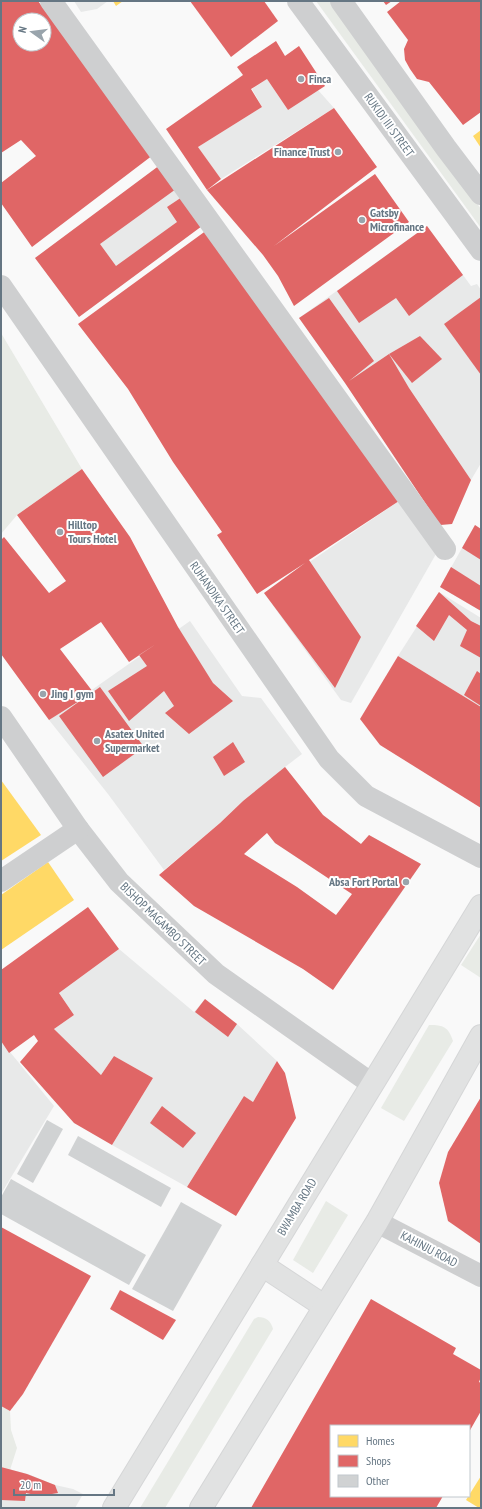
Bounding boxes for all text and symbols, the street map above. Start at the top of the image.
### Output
north arrow [12,12,52,52]
text: N [15,25,30,34]
place label: Finca [309,71,331,86]
marker: Finca [296,74,306,84]
street label: RUKIDI III STREET [361,90,418,160]
place label: Finance Trust [274,144,330,159]
marker: Finance Trust [333,147,343,157]
place label: Gatsby Microfinance [370,205,424,234]
marker: Gatsby Microfinance [357,215,367,225]
place label: Hilltop Tours Hotel [68,517,117,546]
marker: Hilltop Tours Hotel [55,527,65,537]
street label: RUHANDIKA STREET [187,559,248,637]
place label: Jing I gym [50,686,94,701]
marker: Jing I gym [38,689,48,699]
place label: Asatex United Supermarket [104,726,164,755]
marker: Asatex United Supermarket [92,736,102,746]
place label: Absa Fort Portal [328,874,398,889]
marker: Absa Fort Portal [401,877,411,887]
street label: BISHOP MAGAMBO STREET [117,879,210,969]
street label: BWAMBA ROAD [274,1175,319,1238]
street label: KAHINJU ROAD [398,1227,460,1270]
legend [330,1425,470,1497]
text: Homes [366,1433,394,1448]
text: Shops [366,1453,391,1468]
scale bar [14,1471,114,1497]
text: Other [366,1473,390,1488]
text: 20 m [20,1477,41,1492]

